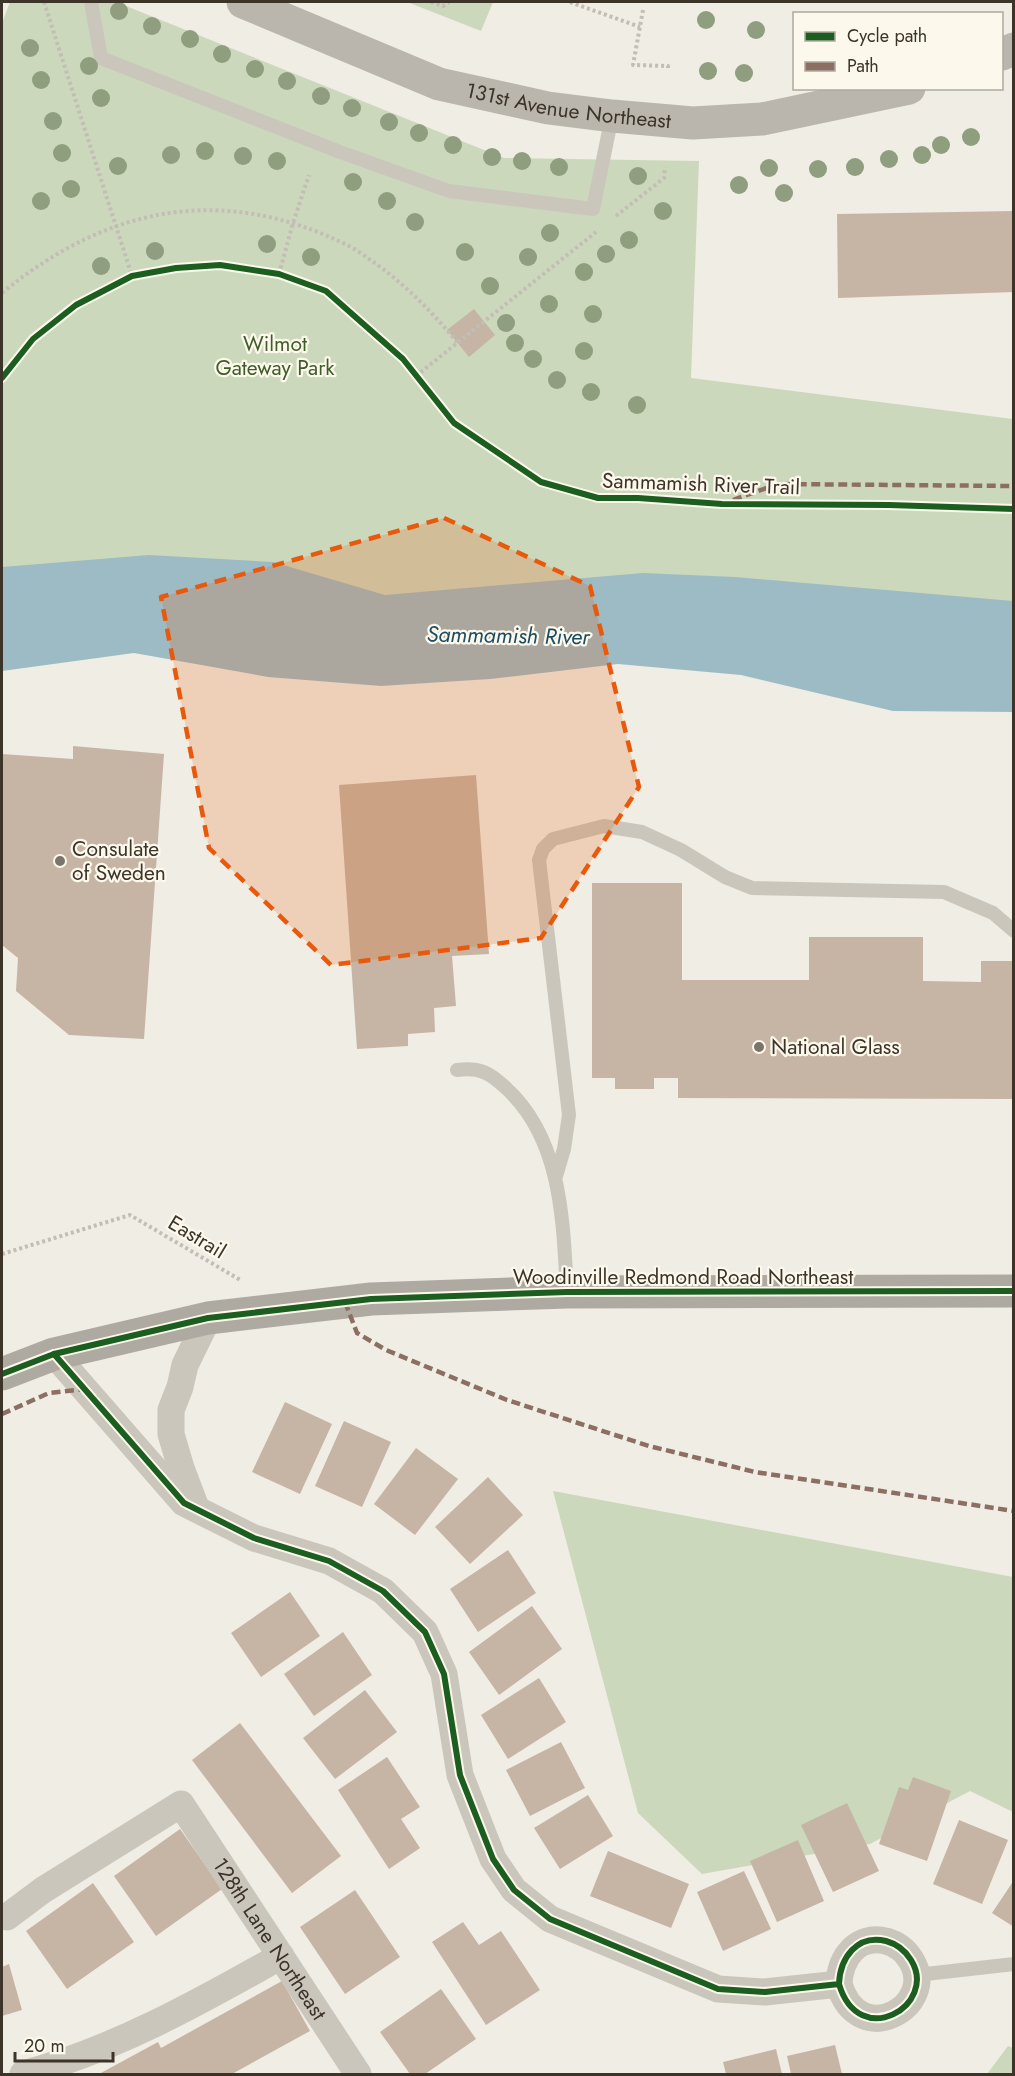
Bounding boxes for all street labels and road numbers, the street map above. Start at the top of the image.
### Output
street label: 131st Avenue Northeast [463,75,672,136]
street label: Sammamish River Trail [601,466,801,502]
street label: Eastrail [162,1208,232,1266]
street label: Woodinville Redmond Road Northeast [513,1262,853,1292]
street label: 128th Lane Northeast [205,1852,334,2026]

